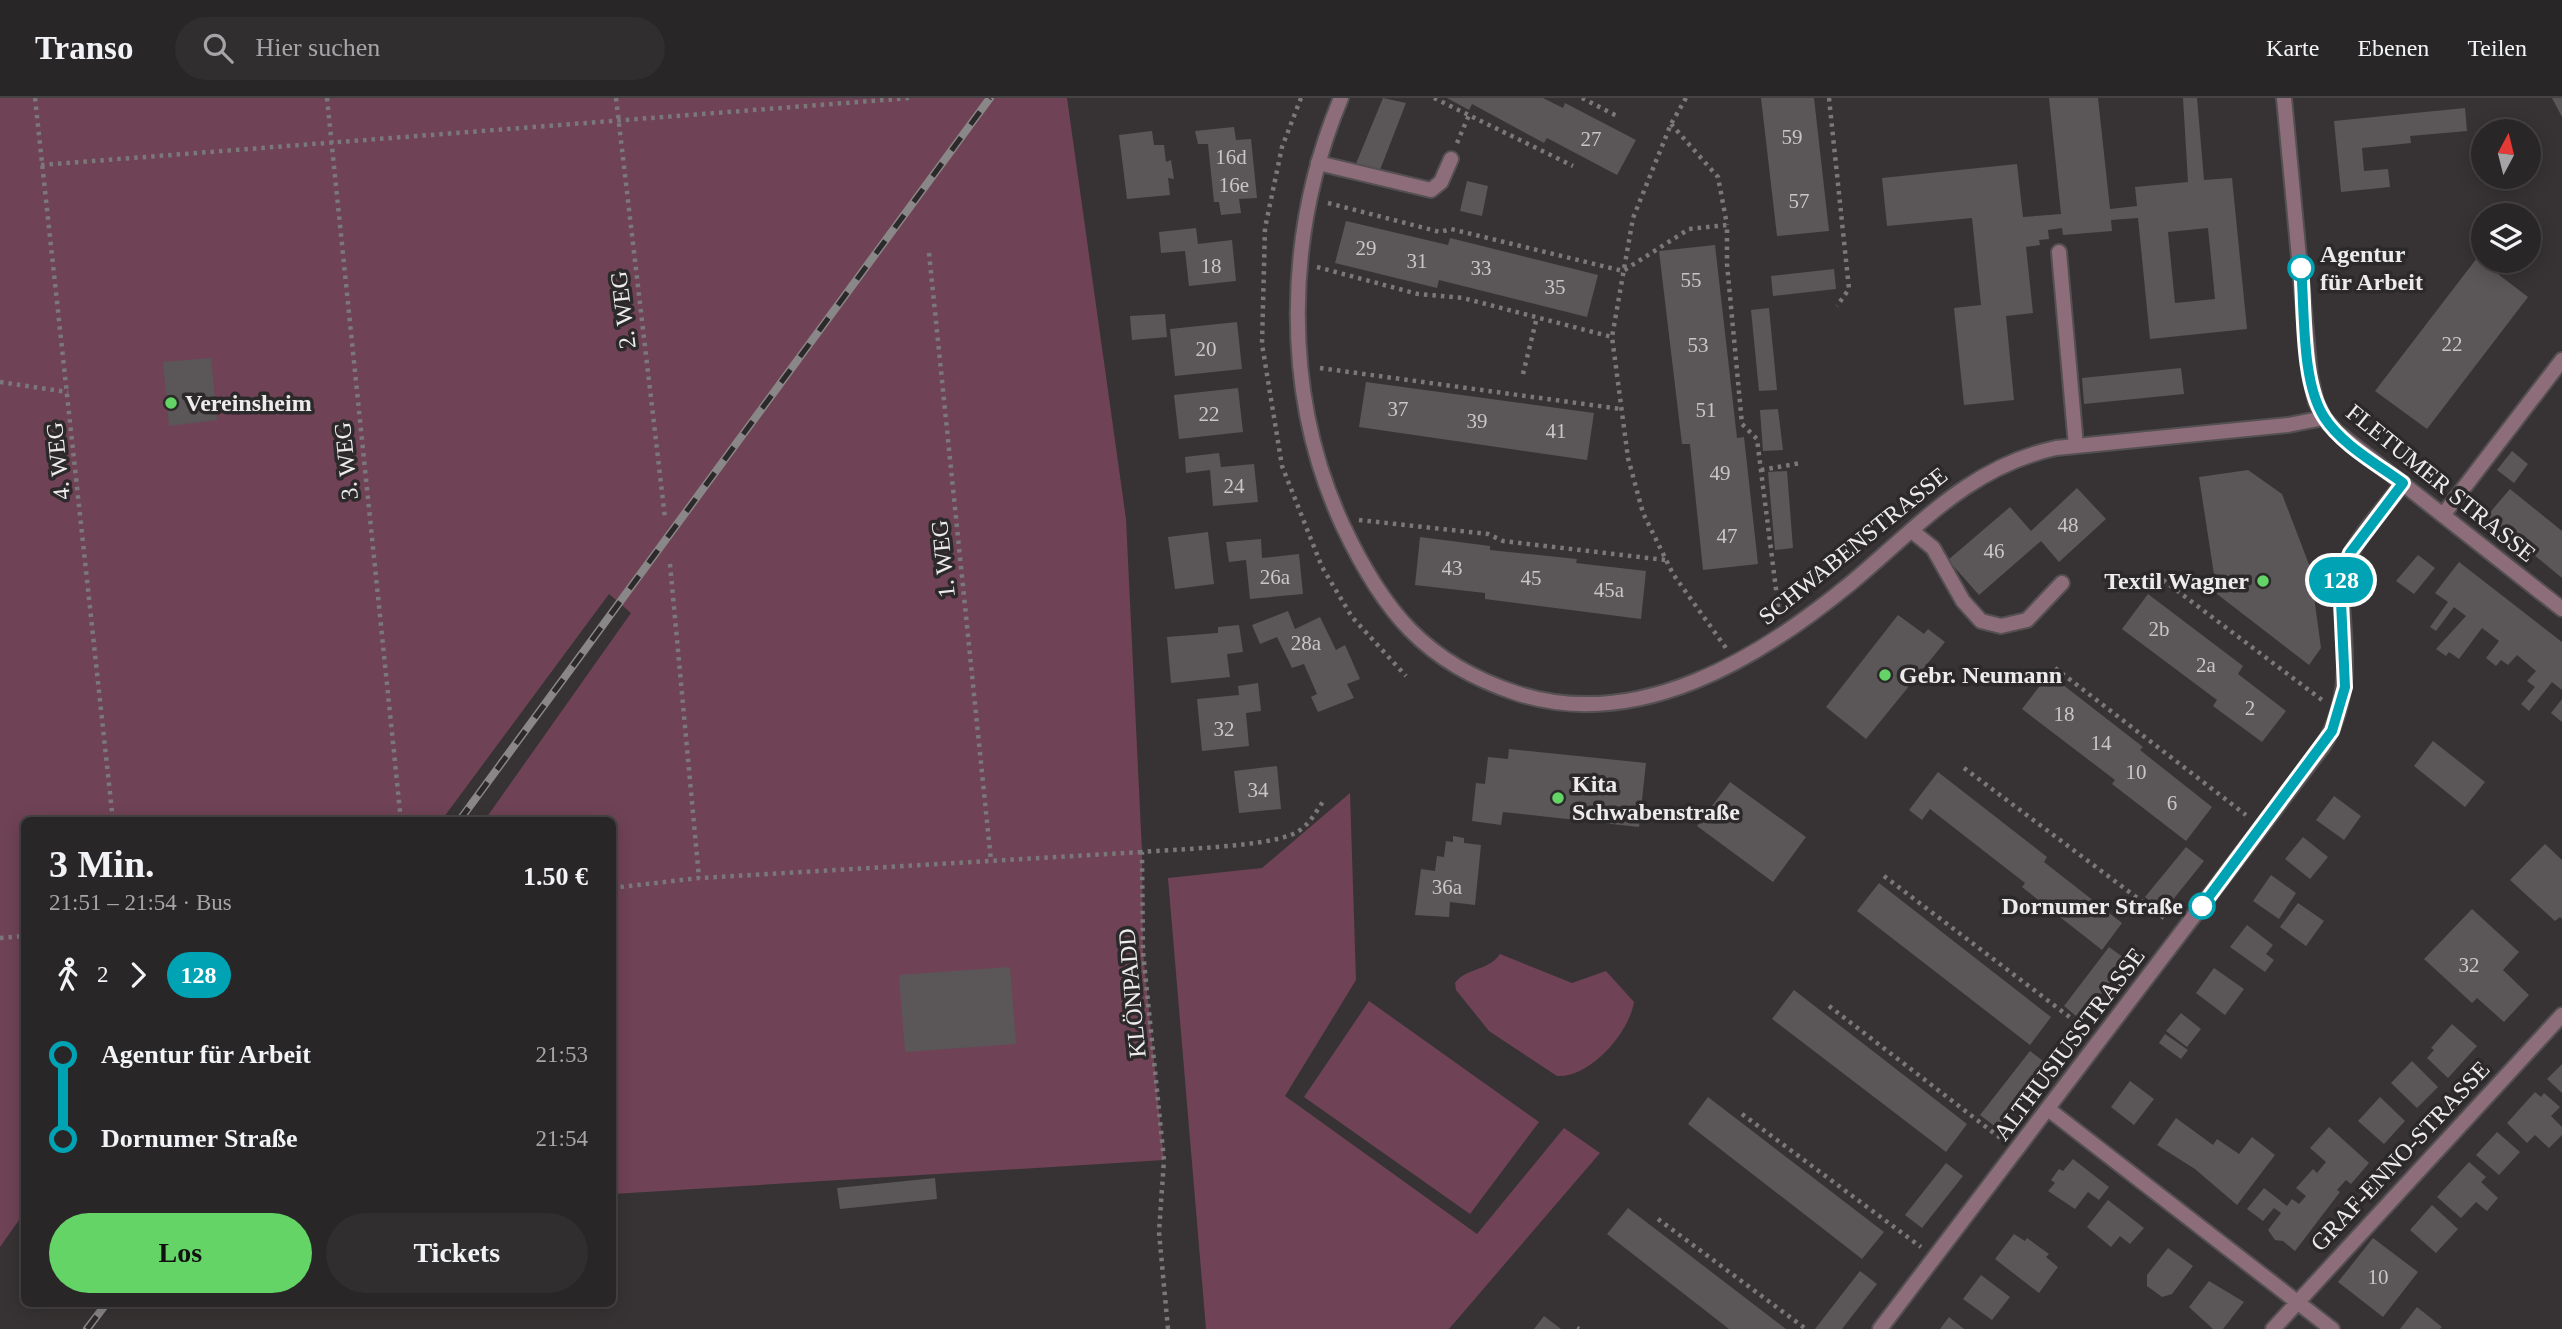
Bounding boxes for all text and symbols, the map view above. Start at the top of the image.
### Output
search box [175,17,665,80]
icon: search [199,29,237,67]
text: Transo [35,30,133,66]
text: Hier suchen [255,33,380,62]
text: Karte [2266,35,2319,61]
text: Ebenen [2357,35,2429,61]
text: Teilen [2467,35,2527,61]
north arrow [2471,119,2541,189]
map controls [2471,119,2541,273]
house number: 59 [1782,125,1803,149]
house number: 27 [1581,127,1602,151]
house number: 16d [1215,145,1247,169]
house number: 16e [1219,173,1249,197]
house number: 57 [1789,189,1810,213]
button: layers [2471,203,2541,273]
house number: 29 [1356,236,1377,260]
place label: Agentur für Arbeit [2320,241,2423,295]
house number: 31 [1407,249,1428,273]
house number: 18 [1201,254,1222,278]
marker: Agentur für Arbeit [2288,255,2314,281]
house number: 33 [1471,256,1492,280]
house number: 55 [1681,268,1702,292]
street label: 2. WEG [605,270,641,350]
house number: 35 [1545,275,1566,299]
house number: 22 [2442,332,2463,356]
house number: 53 [1688,333,1709,357]
house number: 20 [1196,337,1217,361]
place label: Vereinsheim [185,390,312,416]
marker: Vereinsheim [163,395,179,411]
house number: 37 [1388,397,1409,421]
house number: 51 [1696,398,1717,422]
street label: FLETUMER STRASSE [2341,399,2541,567]
house number: 22 [1199,402,1220,426]
house number: 39 [1467,409,1488,433]
house number: 41 [1546,419,1567,443]
street label: 4. WEG [41,421,75,501]
street label: 3. WEG [329,421,363,501]
house number: 49 [1710,461,1731,485]
street label: SCHWABENSTRASSE [1754,462,1952,630]
house number: 24 [1224,474,1245,498]
house number: 48 [2058,513,2079,537]
street label: 1. WEG [926,519,960,599]
house number: 47 [1717,524,1738,548]
house number: 46 [1984,539,2005,563]
house number: 43 [1442,556,1463,580]
line badge: 128 [2301,557,2381,603]
house number: 26a [1260,565,1291,589]
house number: 45 [1521,566,1542,590]
text: 128 [2323,567,2359,593]
place label: Textil Wagner [2104,568,2249,594]
marker: Textil Wagner [2255,573,2271,589]
house number: 45a [1594,578,1625,602]
house number: 2b [2149,617,2170,641]
house number: 28a [1291,631,1322,655]
house number: 2a [2196,653,2217,677]
place label: Gebr. Neumann [1899,662,2062,688]
marker: Gebr. Neumann [1877,667,1893,683]
house number: 2 [2245,696,2255,720]
house number: 18 [2054,702,2075,726]
house number: 32 [1214,717,1235,741]
house number: 14 [2091,731,2112,755]
house number: 10 [2126,760,2147,784]
place label: Kita Schwabenstraße [1572,771,1740,825]
house number: 34 [1248,778,1269,802]
marker: Kita Schwabenstraße [1550,790,1566,806]
house number: 6 [2167,791,2177,815]
text: 3 Min. [49,843,155,885]
text: 1.50 € [523,862,588,891]
house number: 36a [1432,875,1463,899]
text: 21:51 – 21:54 · Bus [49,890,232,915]
place label: Dornumer Straße [2001,893,2183,919]
marker: Dornumer Straße [2189,893,2215,919]
street label: KLÖNPADD [1113,927,1151,1059]
street label: ALTHUSIUSSTRASSE [1988,943,2150,1145]
house number: 32 [2459,953,2480,977]
icon: walk [49,956,87,994]
icon: forward [119,956,157,994]
text: 2 [97,962,109,987]
text: 128 [181,962,217,988]
text: Agentur für Arbeit [101,1040,311,1069]
text: 21:53 [536,1042,588,1067]
street label: GRAF-ENNO-STRASSE [2305,1056,2495,1256]
text: Dornumer Straße [101,1124,298,1153]
text: 21:54 [536,1126,588,1151]
button: Los [49,1213,312,1293]
button: Tickets [326,1213,588,1293]
house number: 10 [2368,1265,2389,1289]

